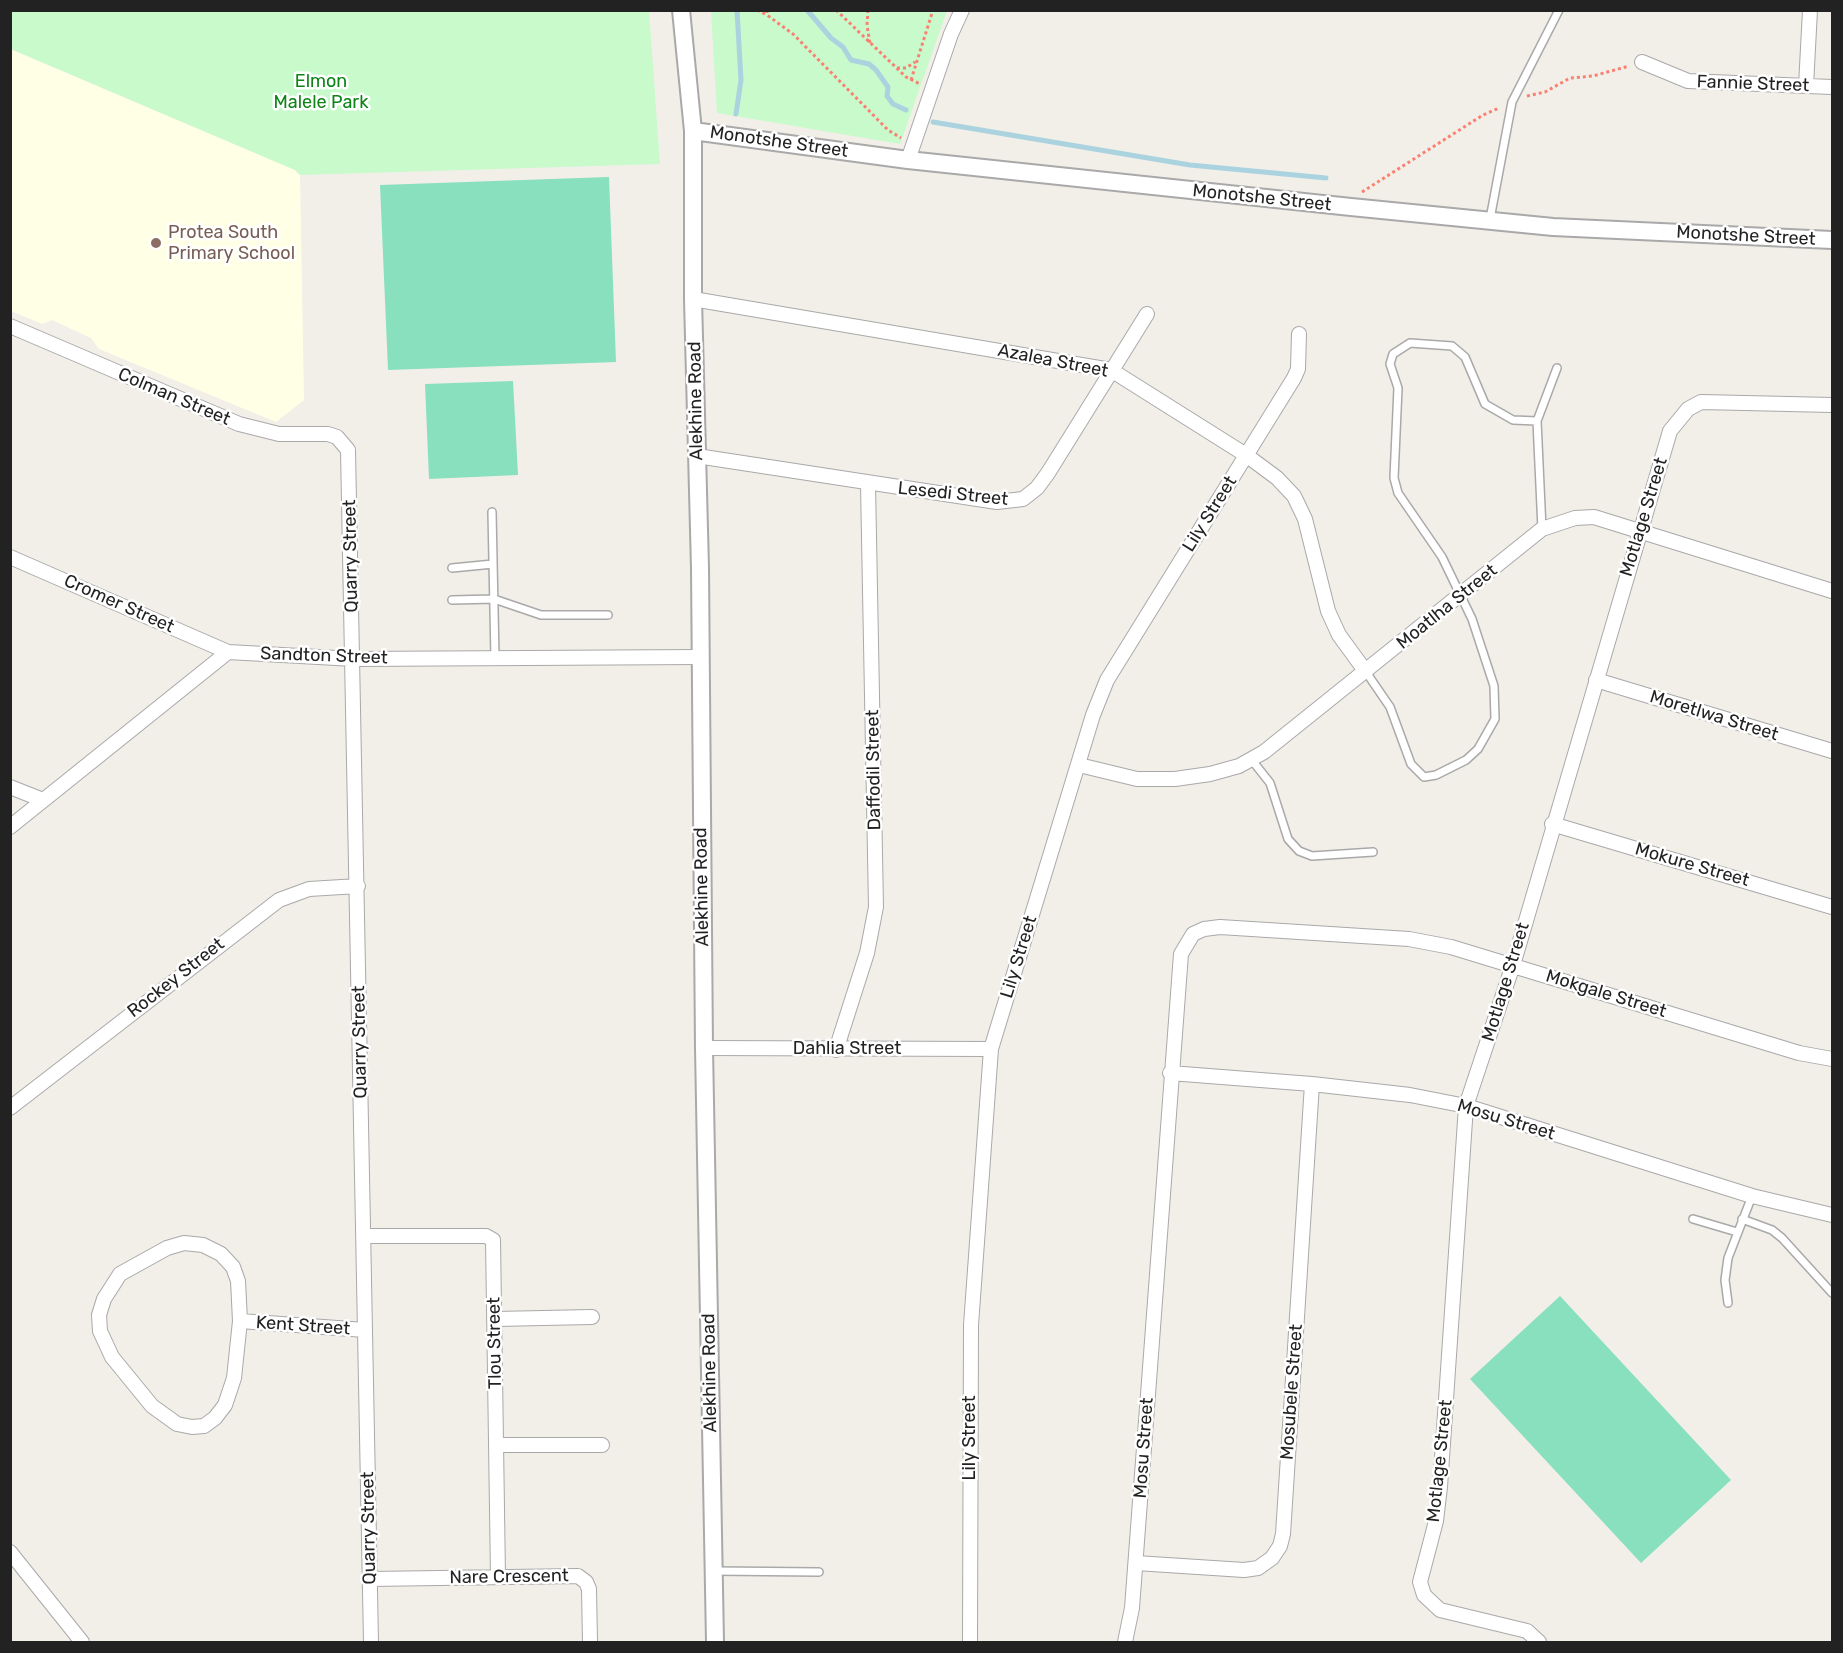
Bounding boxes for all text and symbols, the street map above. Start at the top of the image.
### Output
park label: Elmon Malele Park [274,71,368,113]
street label: Fannie Street [1696,71,1810,97]
street label: Monotshe Street [708,122,850,162]
street label: Monotshe Street [1192,180,1332,216]
place label: Protea South Primary School [168,222,295,264]
street label: Monotshe Street [1676,222,1816,250]
marker: Protea South Primary School [149,236,163,250]
street label: Azalea Street [996,340,1110,382]
street label: Alekhine Road [684,341,708,461]
street label: Colman Street [115,364,233,430]
street label: Motlage Street [1616,455,1672,579]
street label: Lily Street [1178,472,1242,556]
street label: Lesedi Street [897,477,1009,511]
street label: Quarry Street [339,499,363,613]
street label: Moatlha Street [1392,560,1502,654]
street label: Cromer Street [61,570,177,638]
street label: Sandton Street [260,643,388,669]
street label: Moretlwa Street [1647,686,1781,746]
street label: Daffodil Street [862,709,886,831]
street label: Alekhine Road [690,827,714,947]
street label: Mokure Street [1632,838,1752,892]
street label: Lily Street [996,913,1042,1001]
street label: Motlage Street [1478,920,1534,1044]
street label: Rockey Street [123,934,229,1022]
street label: Mokgale Street [1543,965,1669,1023]
street label: Quarry Street [348,985,372,1099]
street label: Dahlia Street [793,1038,901,1060]
street label: Mosu Street [1455,1095,1557,1145]
street label: Tlou Street [483,1297,507,1389]
street label: Kent Street [255,1312,351,1340]
street label: Alekhine Road [698,1313,722,1433]
street label: Mosubele Street [1276,1323,1308,1461]
street label: Lily Street [959,1395,981,1481]
street label: Mosu Street [1130,1397,1158,1499]
street label: Motlage Street [1423,1399,1457,1523]
street label: Quarry Street [357,1471,381,1585]
street label: Nare Crescent [449,1565,569,1589]

